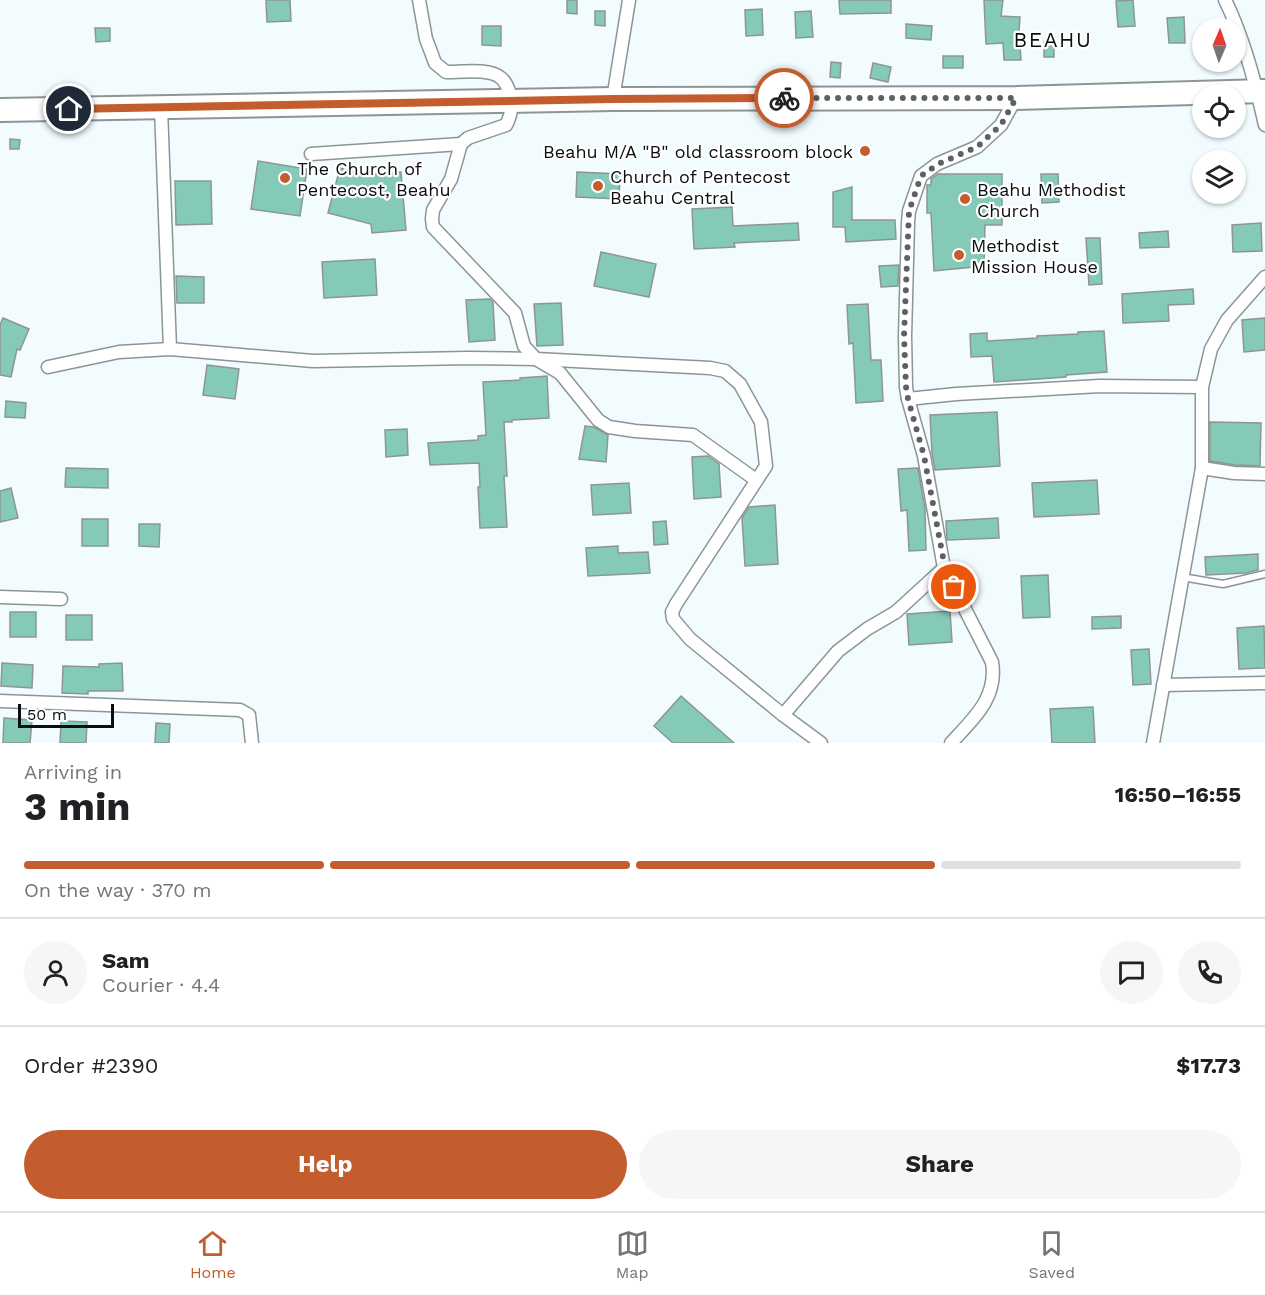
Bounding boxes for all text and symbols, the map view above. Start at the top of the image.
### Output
north arrow [1192,18,1246,72]
map controls [1192,18,1246,204]
district label: BEAHU [1014,27,1092,52]
courier [754,68,814,128]
icon: bike [768,82,801,115]
pin [43,83,94,134]
button: locate [1192,84,1246,138]
icon: home [52,92,85,125]
place label: Beahu M/A "B" old classroom block [543,141,853,162]
marker: Beahu M/A "B" old classroom block [858,144,872,158]
button: layers [1192,150,1246,204]
place label: The Church of Pentecost, Beahu [297,158,451,200]
place label: Church of Pentecost Beahu Central [610,166,791,208]
marker: The Church of Pentecost, Beahu [278,171,292,185]
marker: Church of Pentecost Beahu Central [591,179,605,193]
place label: Beahu Methodist Church [977,179,1126,221]
marker: Beahu Methodist Church [958,192,972,206]
place label: Methodist Mission House [971,235,1098,277]
marker: Methodist Mission House [952,248,966,262]
pin [928,561,979,612]
icon: bag [937,570,970,603]
scale bar [18,701,114,728]
text: 50 m [27,705,67,724]
text: Arriving in [24,760,122,784]
text: 16:50–16:55 [1115,782,1241,807]
text: 3 min [24,784,131,829]
text: On the way · 370 m [24,878,212,902]
button: person [24,941,87,1004]
button: chat [1100,941,1163,1004]
button: phone [1178,941,1241,1004]
text: Sam [102,948,150,973]
text: Courier · 4.4 [102,973,220,997]
text: Order #2390 [24,1053,158,1078]
text: $17.73 [1176,1053,1241,1078]
button: Help [24,1130,627,1199]
button: Share [639,1130,1241,1199]
tab: Home [190,1227,236,1282]
tab: Map [616,1227,649,1282]
tab: Saved [1029,1227,1075,1282]

